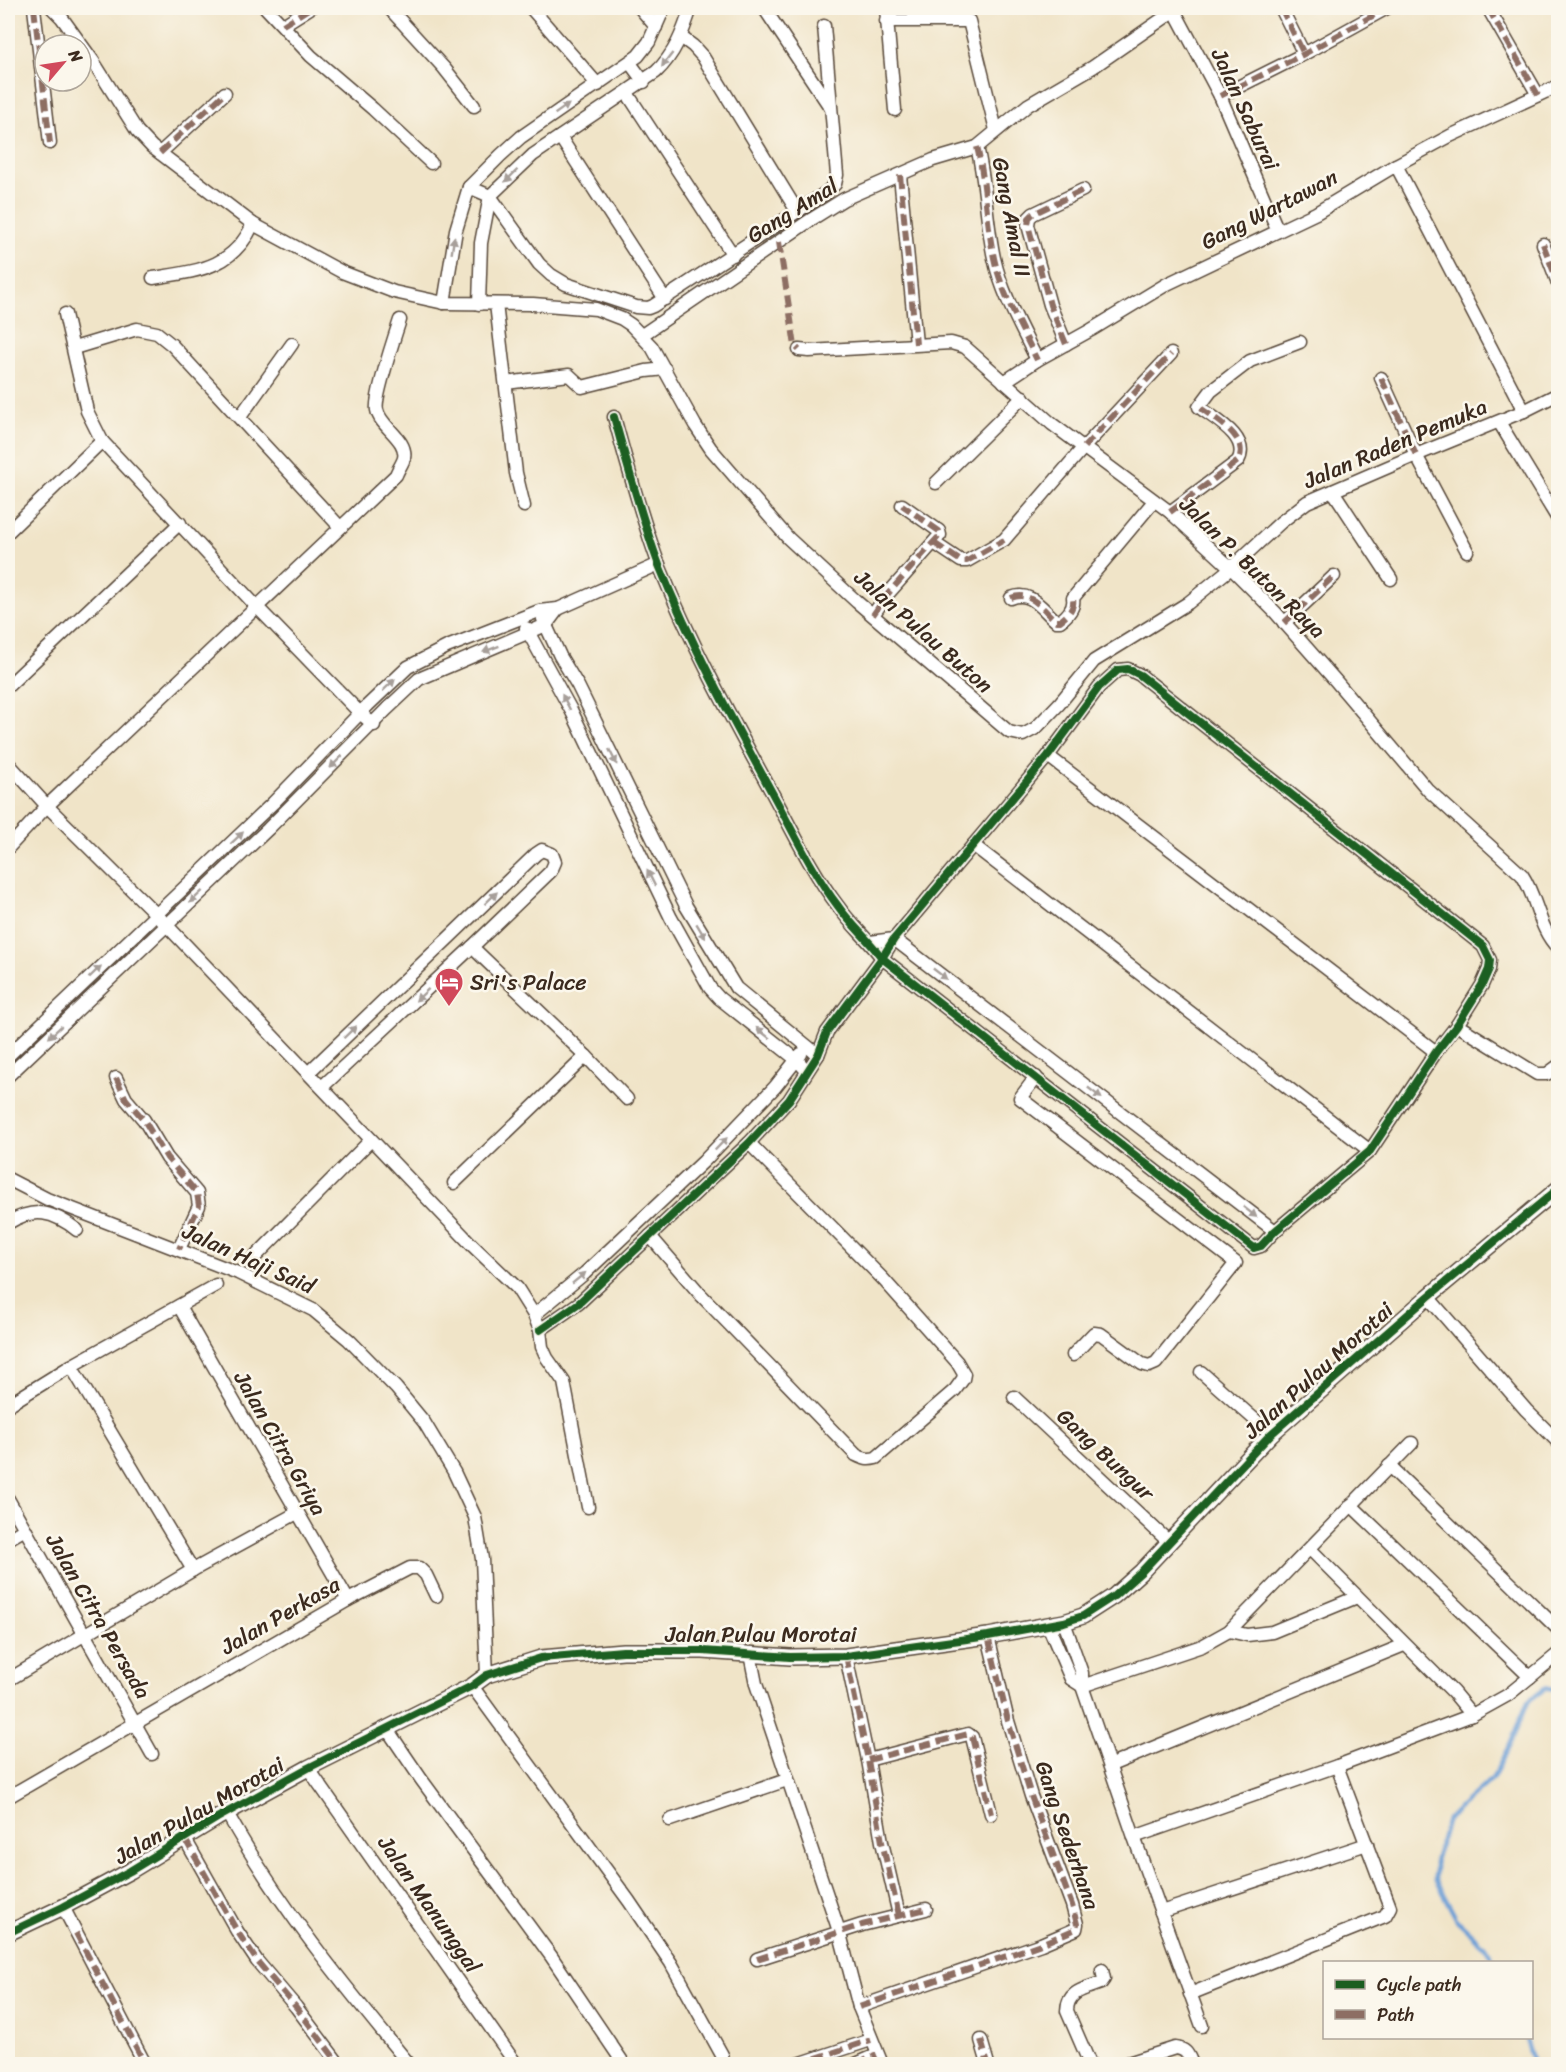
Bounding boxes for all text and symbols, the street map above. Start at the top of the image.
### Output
north arrow [33,33,93,93]
street label: Jalan Saburai [1200,41,1291,178]
text: N [60,43,91,69]
one-way arrow [660,52,673,68]
one-way arrow [553,103,569,115]
street label: Gang Amal II [981,154,1042,281]
street label: Gang Wartawan [1194,158,1345,261]
street label: Gang Amal [739,166,846,254]
one-way arrow [504,168,518,182]
one-way arrow [449,235,458,254]
street label: Jalan Raden Pemuka [1296,387,1493,500]
street label: Jalan P. Buton Raya [1169,486,1335,648]
street label: Jalan Pulau Buton [844,559,1002,703]
one-way arrow [482,645,500,654]
one-way arrow [382,678,396,692]
one-way arrow [561,693,571,710]
one-way arrow [609,749,618,766]
one-way arrow [330,754,344,768]
one-way arrow [229,831,243,845]
one-way arrow [646,869,655,886]
one-way arrow [189,890,204,903]
one-way arrow [483,891,497,905]
one-way arrow [696,923,707,939]
place label: Sri's Palace [470,963,587,1002]
one-way arrow [88,965,103,979]
hotel icon: Sri's Palace [433,966,465,1008]
one-way arrow [933,968,948,980]
one-way arrow [414,988,429,1002]
one-way arrow [48,1025,63,1039]
one-way arrow [343,1026,357,1040]
one-way arrow [755,1026,771,1039]
one-way arrow [1087,1087,1103,1099]
one-way arrow [713,1137,727,1151]
one-way arrow [1241,1206,1257,1218]
street label: Jalan Haji Said [175,1211,323,1306]
one-way arrow [571,1271,587,1284]
street label: Jalan Pulau Morotai [1233,1291,1403,1450]
street label: Jalan Citra Griya [223,1363,338,1523]
street label: Gang Bungur [1047,1398,1165,1512]
street label: Jalan Citra Persada [35,1525,162,1707]
street label: Jalan Perkasa [212,1565,348,1666]
street label: Jalan Pulau Morotai [664,1615,858,1654]
street label: Jalan Pulau Morotai [106,1745,293,1876]
street label: Gang Sederhana [1024,1755,1112,1916]
street label: Jalan Manunggal [367,1826,492,1982]
legend [1323,1961,1533,2039]
text: Cycle path [1377,1969,1461,2001]
text: Path [1377,1999,1414,2031]

